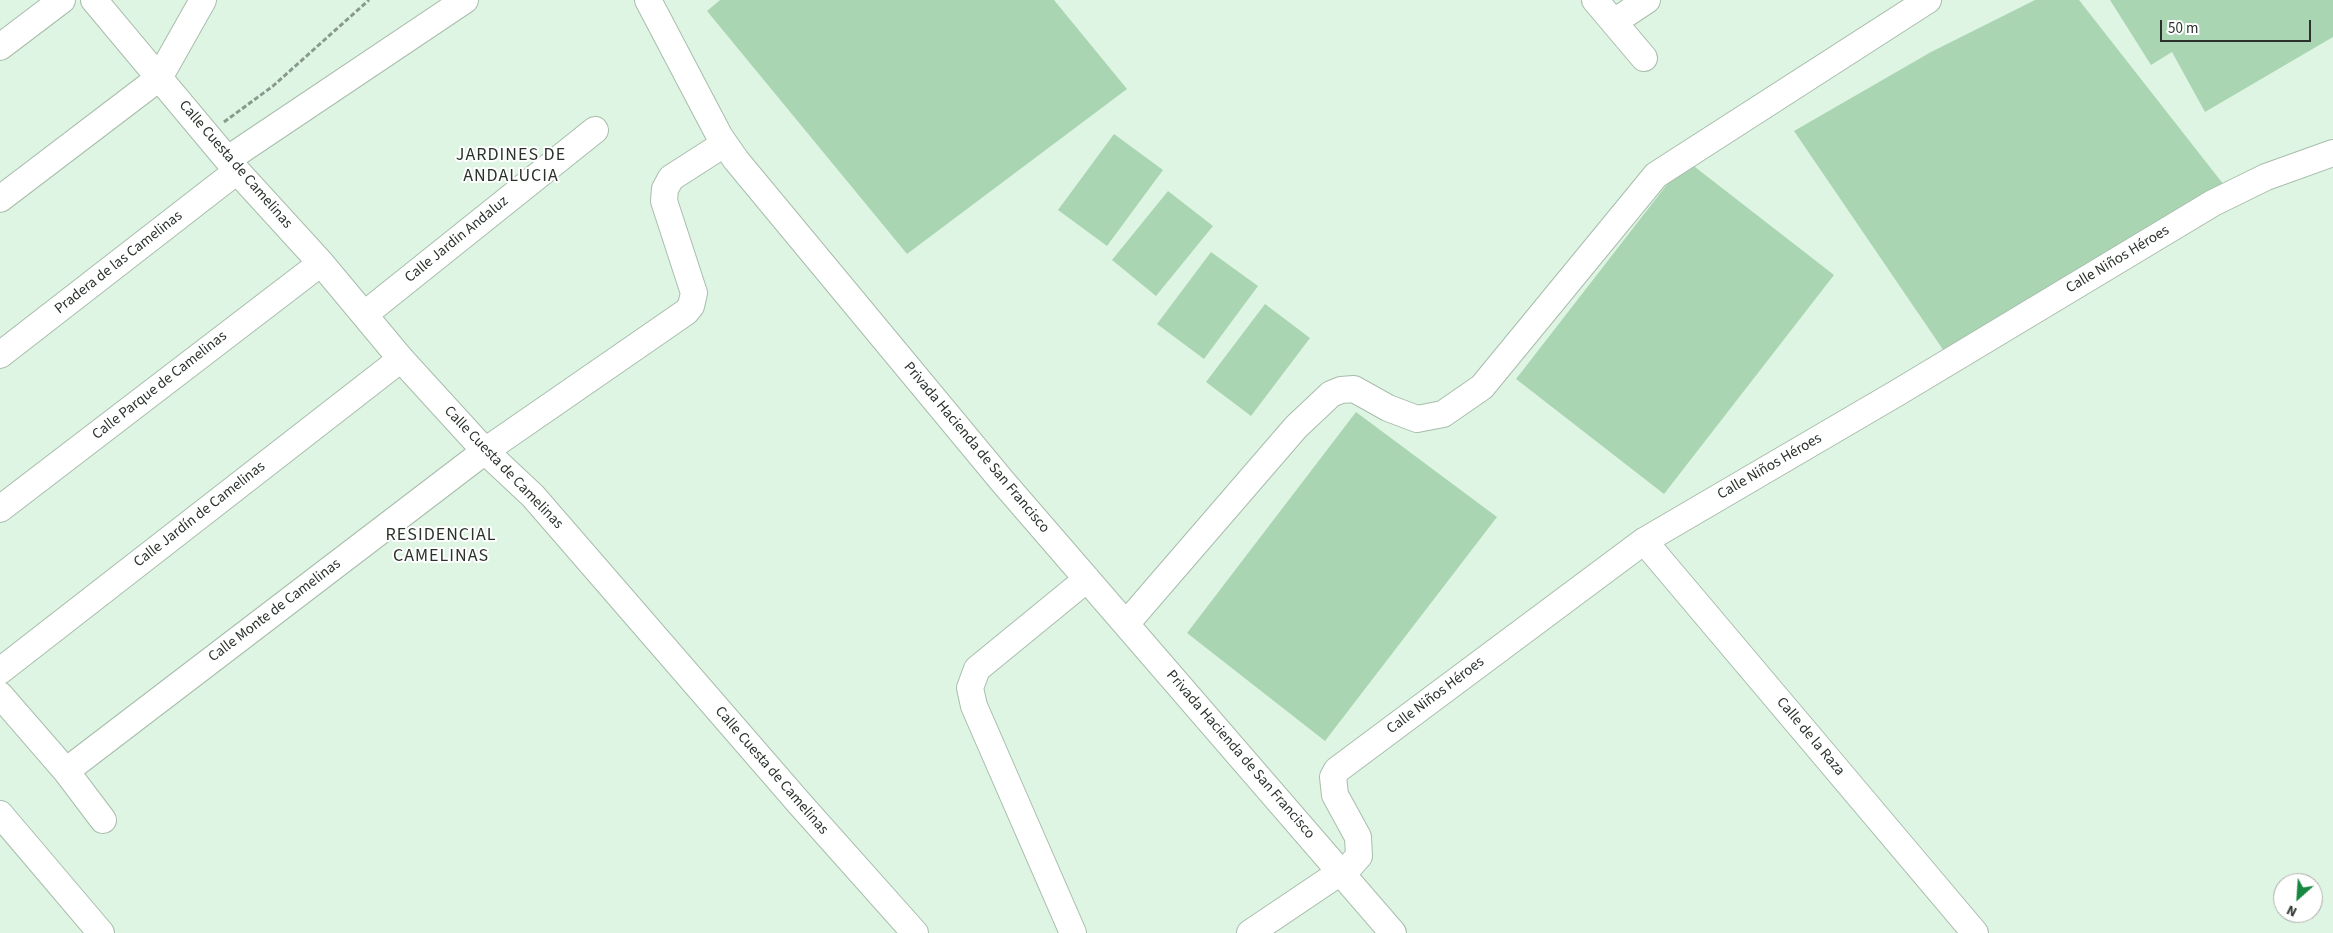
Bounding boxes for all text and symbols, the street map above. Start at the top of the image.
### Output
scale bar [2163,10,2314,42]
text: 50 m [2168,18,2198,39]
street label: Calle Cuesta de Camelinas [174,97,296,233]
district label: JARDINES DE ANDALUCIA [454,145,568,188]
street label: Calle Jardin Andaluz [402,193,512,287]
street label: Pradera de las Camelinas [52,208,186,318]
street label: Calle Niños Héroes [2063,222,2173,298]
street label: Calle Parque de Camelinas [89,328,231,444]
street label: Privada Hacienda de San Francisco [899,359,1053,537]
street label: Calle Cuesta de Camelinas [440,403,566,533]
street label: Calle Niños Héroes [1715,430,1825,504]
street label: Calle Jardín de Camelinas [131,458,269,572]
district label: RESIDENCIAL CAMELINAS [384,525,498,568]
street label: Calle Monte de Camelinas [205,555,345,667]
street label: Calle Niños Héroes [1384,654,1488,738]
street label: Privada Hacienda de San Francisco [1162,667,1318,843]
street label: Calle de la Raza [1772,694,1848,780]
street label: Calle Cuesta de Camelinas [710,703,832,839]
north arrow [2273,873,2323,923]
text: N [2283,900,2300,922]

